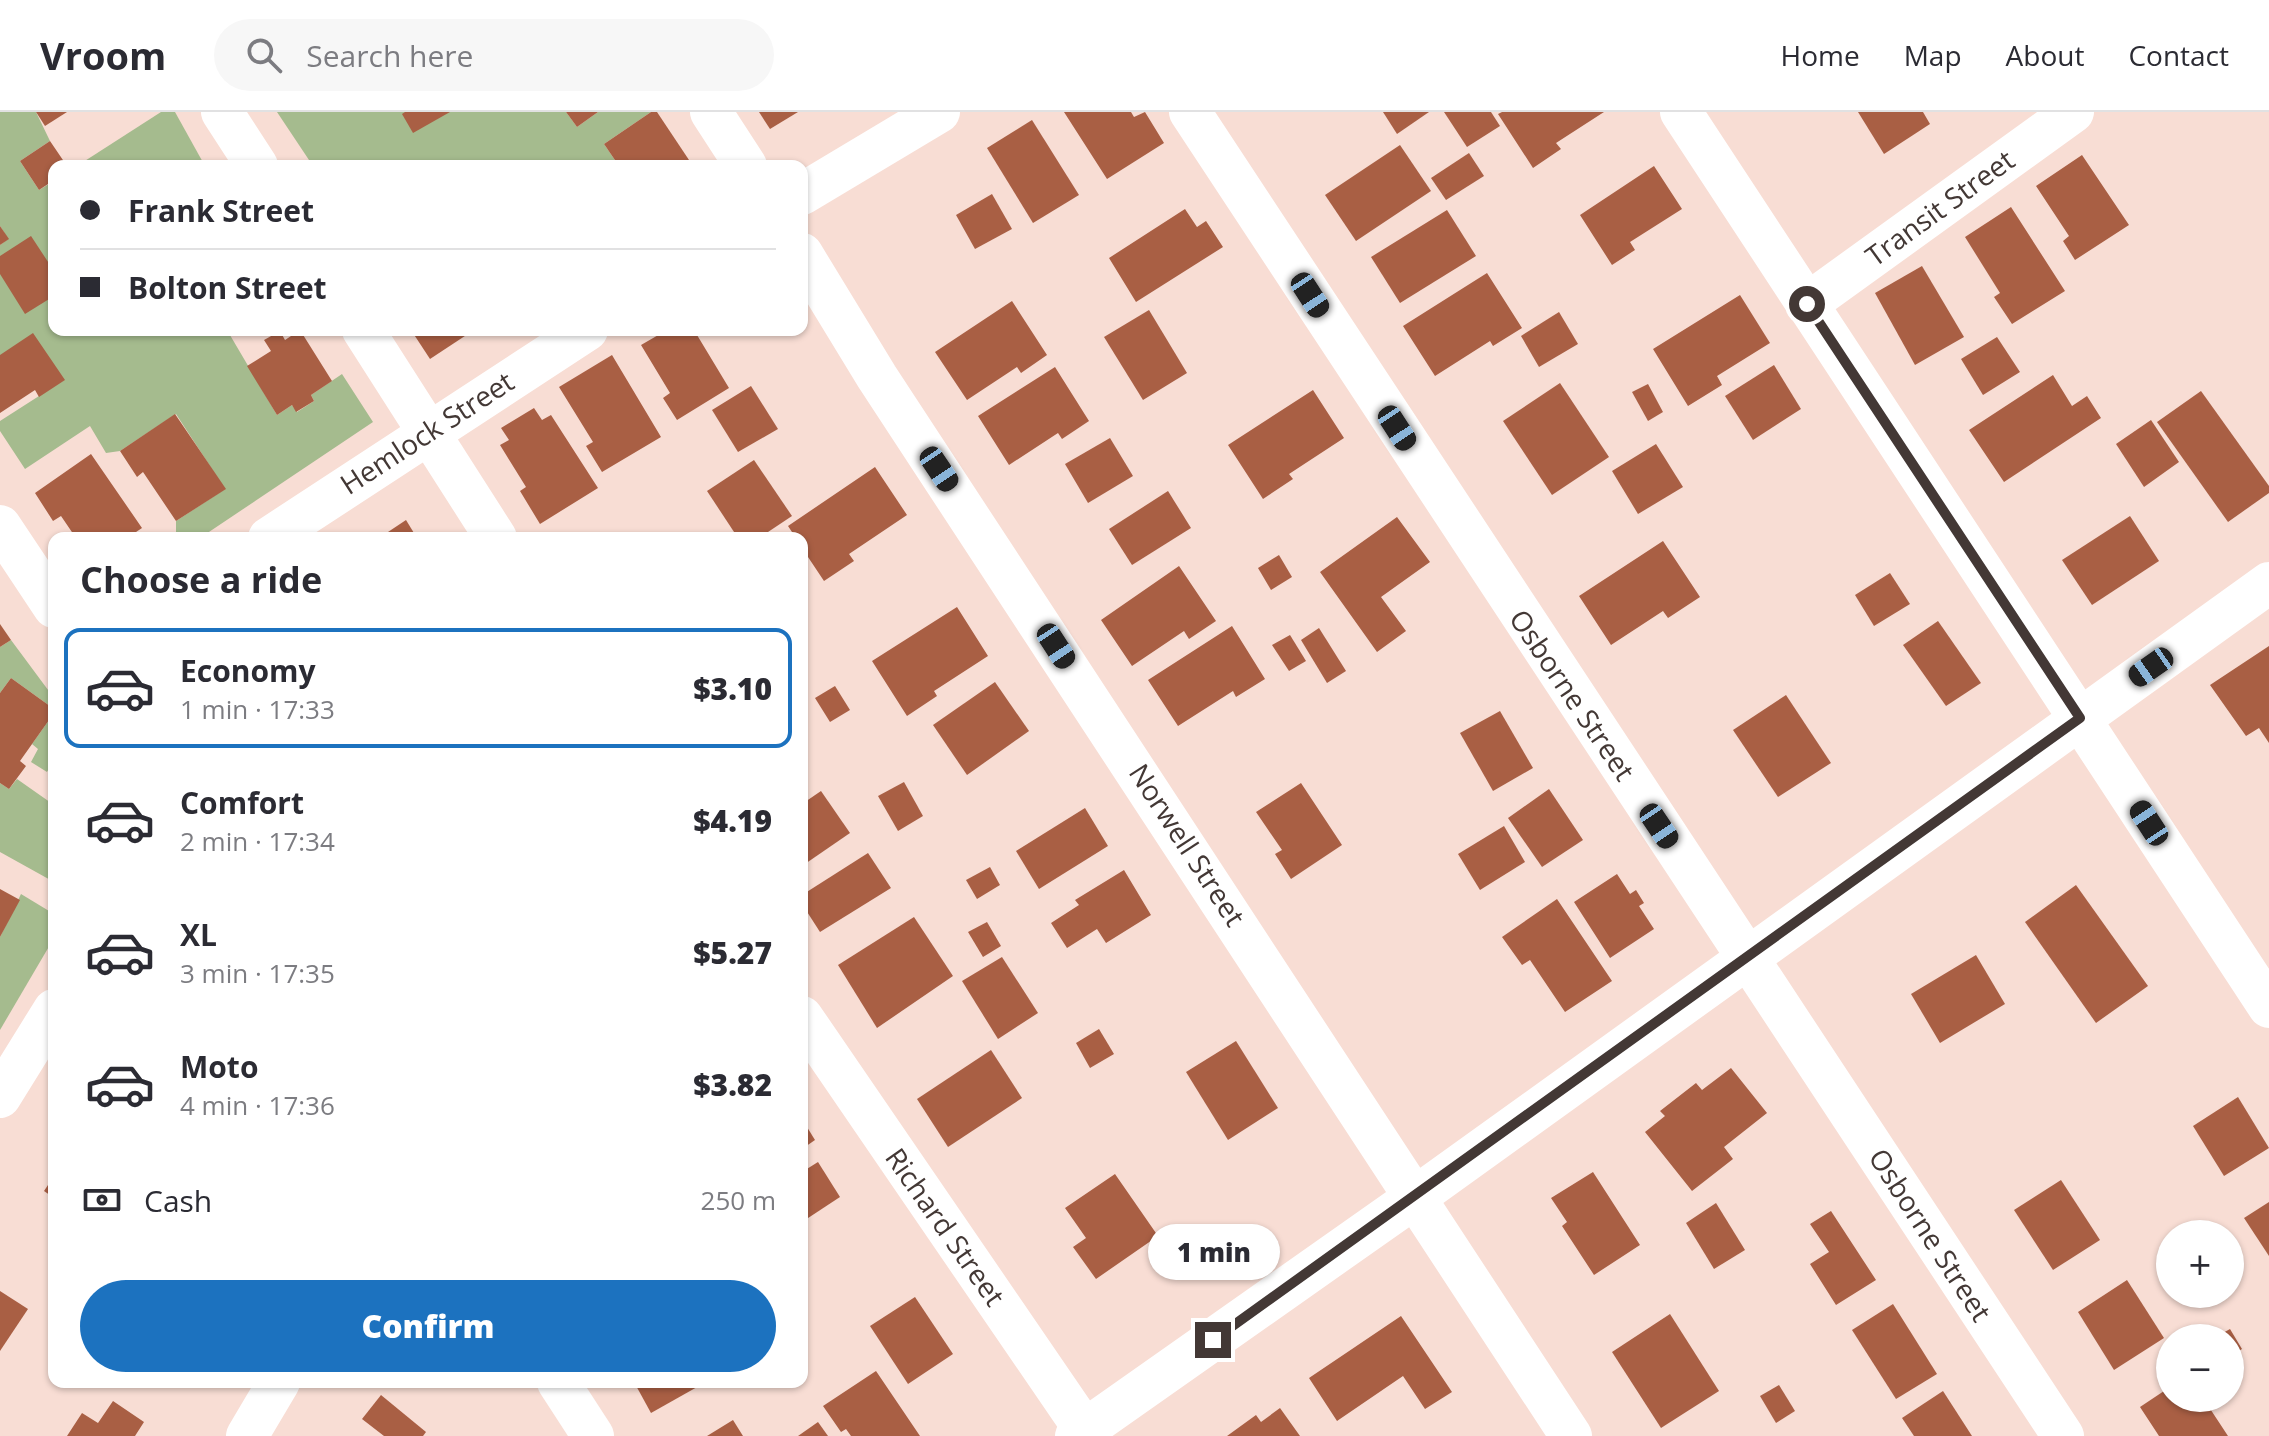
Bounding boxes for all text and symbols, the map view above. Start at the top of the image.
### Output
search box [214,19,774,91]
text: Vroom [40,29,166,81]
icon: search [242,33,286,77]
text: Search here [306,35,473,76]
text: Home [1781,36,1860,74]
text: Map [1904,36,1962,74]
text: About [2006,36,2084,74]
text: Contact [2128,36,2229,74]
street label: Transit Street [1857,140,2022,274]
text: Frank Street [128,190,314,231]
text: Bolton Street [128,267,327,308]
car [1287,268,1333,322]
route start [1789,286,1825,322]
street label: Hemlock Street [332,362,521,503]
car [1374,401,1420,455]
car [916,442,962,496]
text: Choose a ride [80,555,322,604]
street label: Osborne Street [1501,601,1644,788]
car [1033,619,1079,673]
car [2124,643,2178,691]
text: Economy [180,650,316,691]
icon: car [84,652,156,724]
text: $3.10 [693,668,772,709]
text: 1 min · 17:33 [180,691,335,727]
street label: Norwell Street [1121,756,1255,933]
text: Comfort [180,782,304,823]
icon: car [84,784,156,856]
car [2126,796,2172,850]
car [1636,799,1682,853]
text: $4.19 [693,800,772,841]
text: 2 min · 17:34 [180,823,335,859]
text: XL [180,914,217,955]
icon: car [84,916,156,988]
text: $5.27 [693,932,772,973]
text: 3 min · 17:35 [180,955,335,991]
text: Moto [180,1046,258,1087]
icon: car [84,1048,156,1120]
text: $3.82 [693,1064,772,1105]
text: 4 min · 17:36 [180,1087,335,1123]
street label: Richard Street [877,1140,1014,1313]
street label: Osborne Street [1861,1141,2001,1328]
icon: cash [80,1178,124,1222]
text: Cash [144,1180,212,1221]
text: 250 m [701,1182,776,1218]
map controls [2156,1220,2244,1412]
button: + [2156,1220,2244,1308]
callout: 1 min [1147,1224,1279,1280]
text: 1 min [1177,1234,1251,1270]
button: Confirm [80,1280,776,1372]
route end [1195,1322,1231,1358]
button: − [2156,1324,2244,1412]

